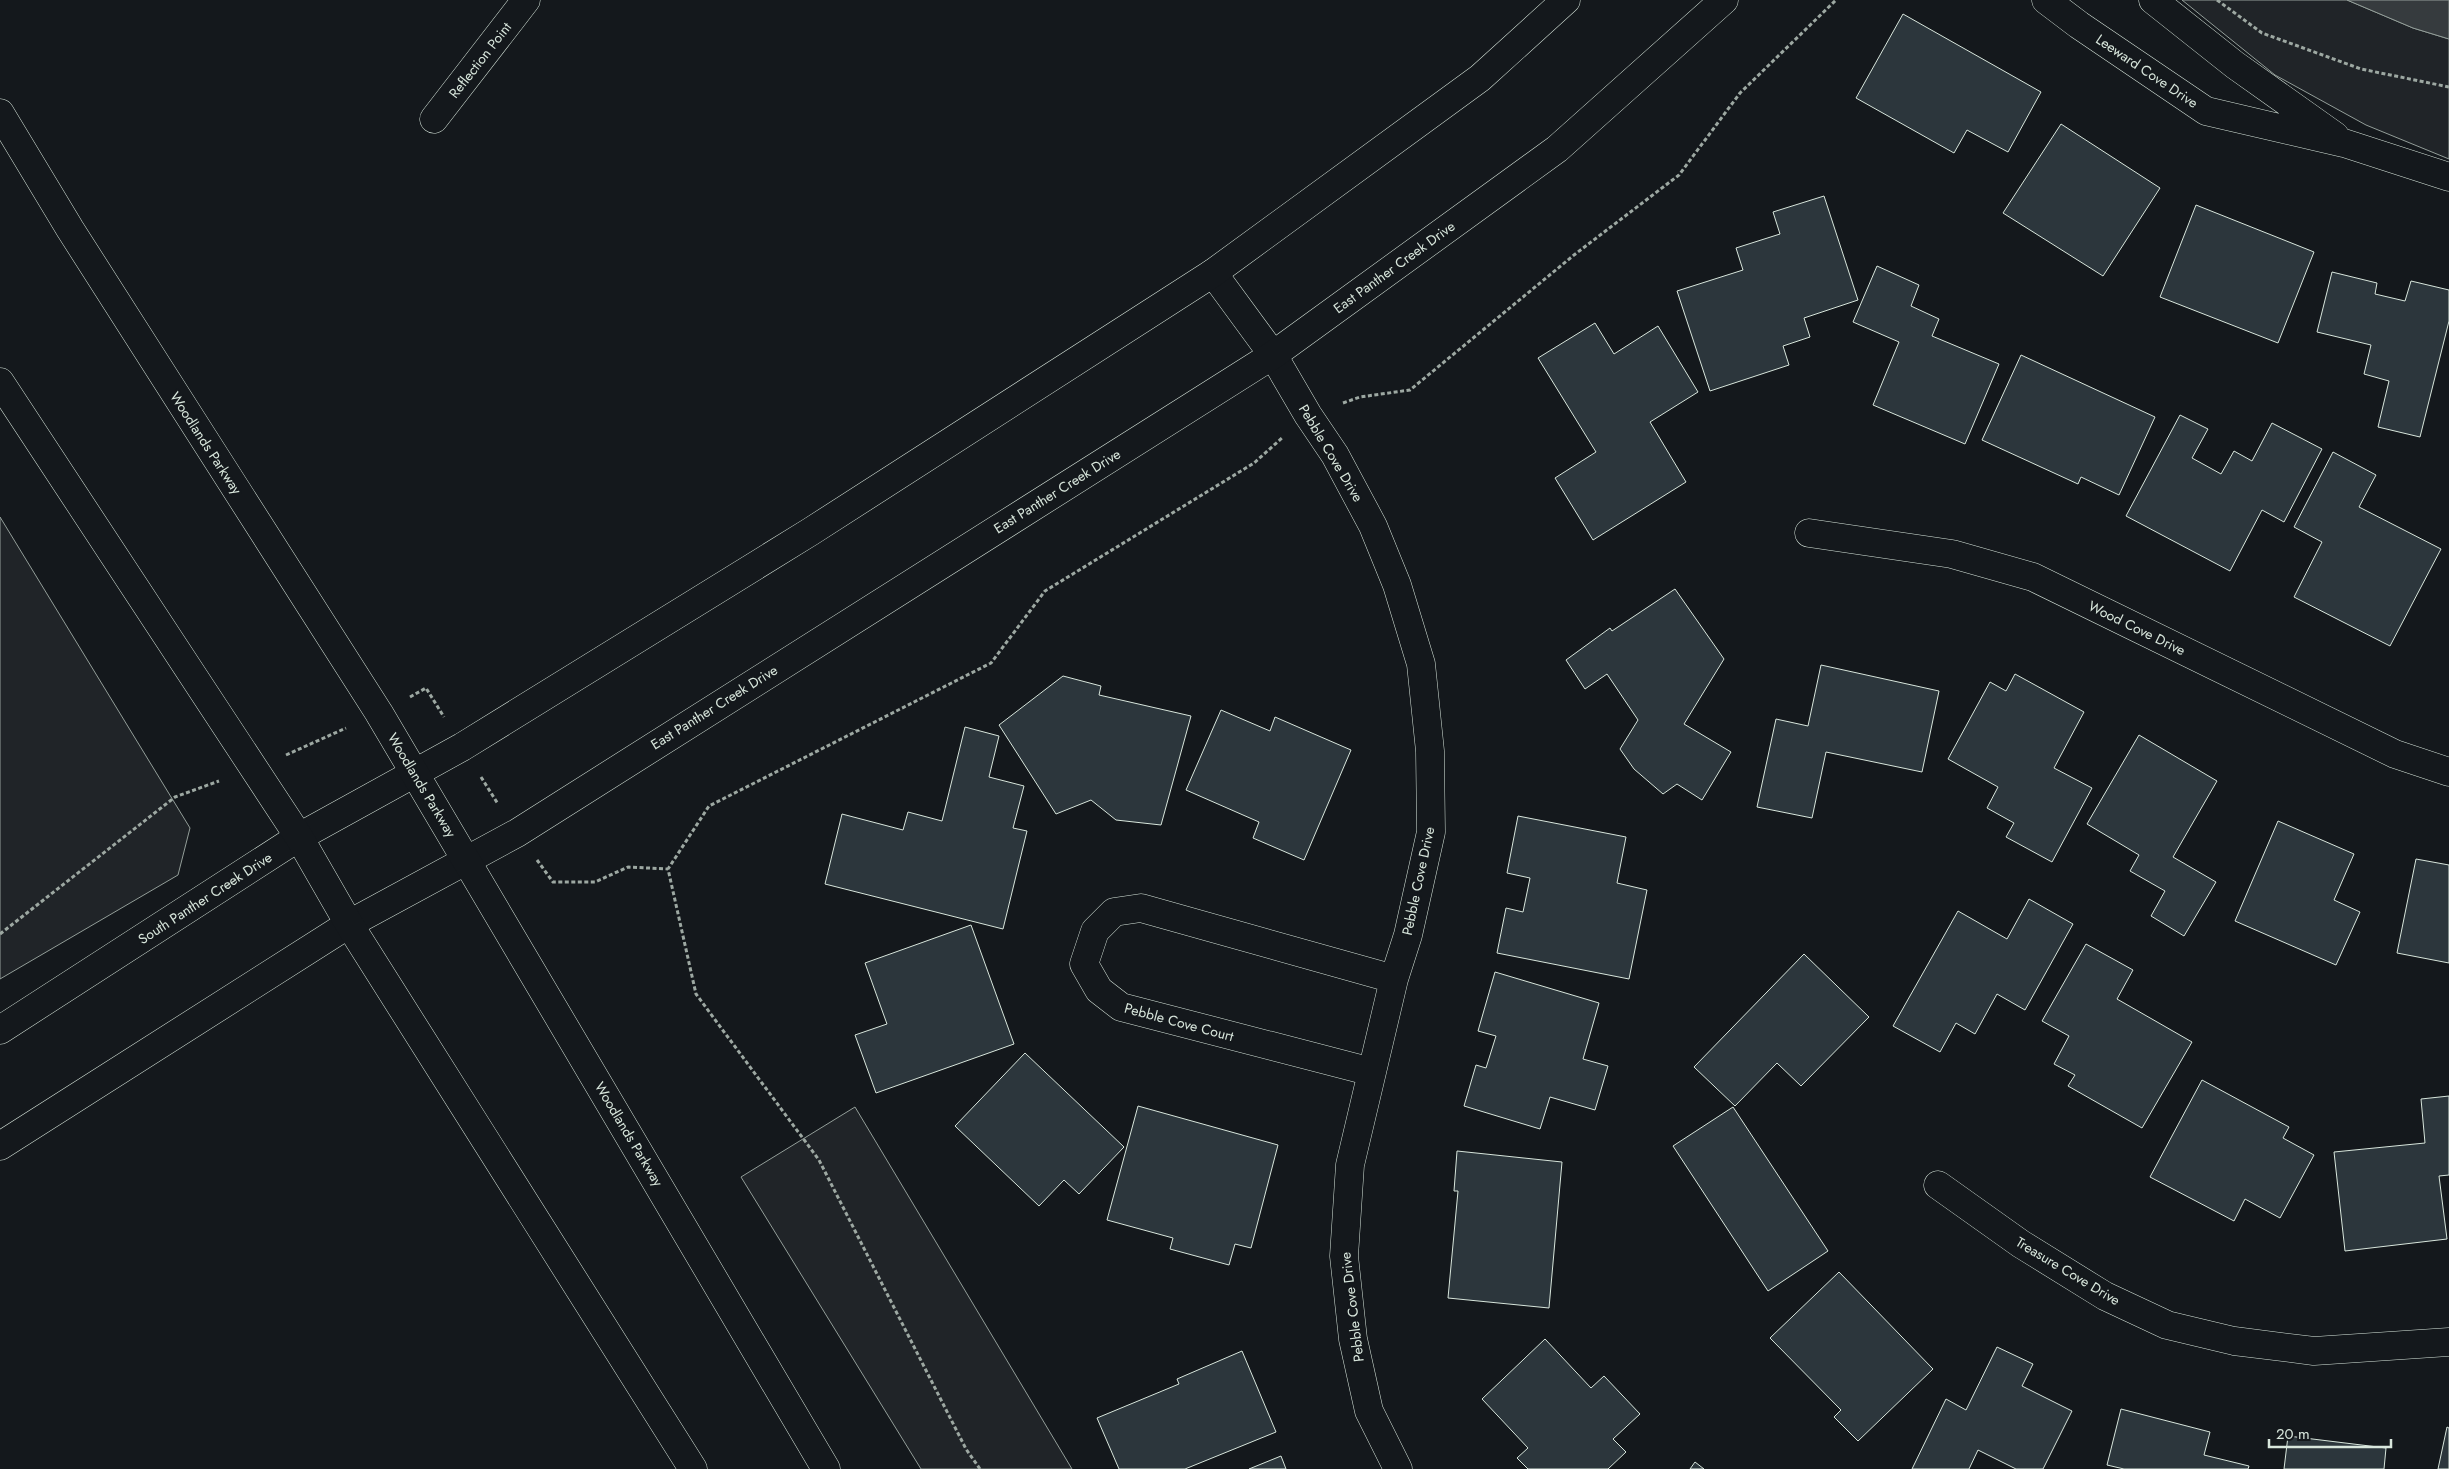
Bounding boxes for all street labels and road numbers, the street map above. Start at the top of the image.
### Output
street label: Reflection Point [444,17,516,102]
street label: Leeward Cove Drive [2092,29,2202,113]
street label: East Panther Creek Drive [1329,216,1459,318]
street label: Woodlands Parkway [165,388,247,499]
street label: Pebble Cove Drive [1294,400,1368,506]
street label: East Panther Creek Drive [990,444,1124,538]
street label: Wood Cove Drive [2085,596,2189,660]
street label: East Panther Creek Drive [647,660,781,754]
street label: Woodlands Parkway [383,729,462,842]
street label: Pebble Cove Drive [1397,825,1439,937]
street label: South Panther Creek Drive [134,847,276,949]
street label: Pebble Cove Court [1122,998,1236,1046]
street label: Woodlands Parkway [590,1078,669,1191]
street label: Treasure Cove Drive [2012,1232,2124,1310]
street label: Pebble Cove Drive [1335,1251,1369,1363]

